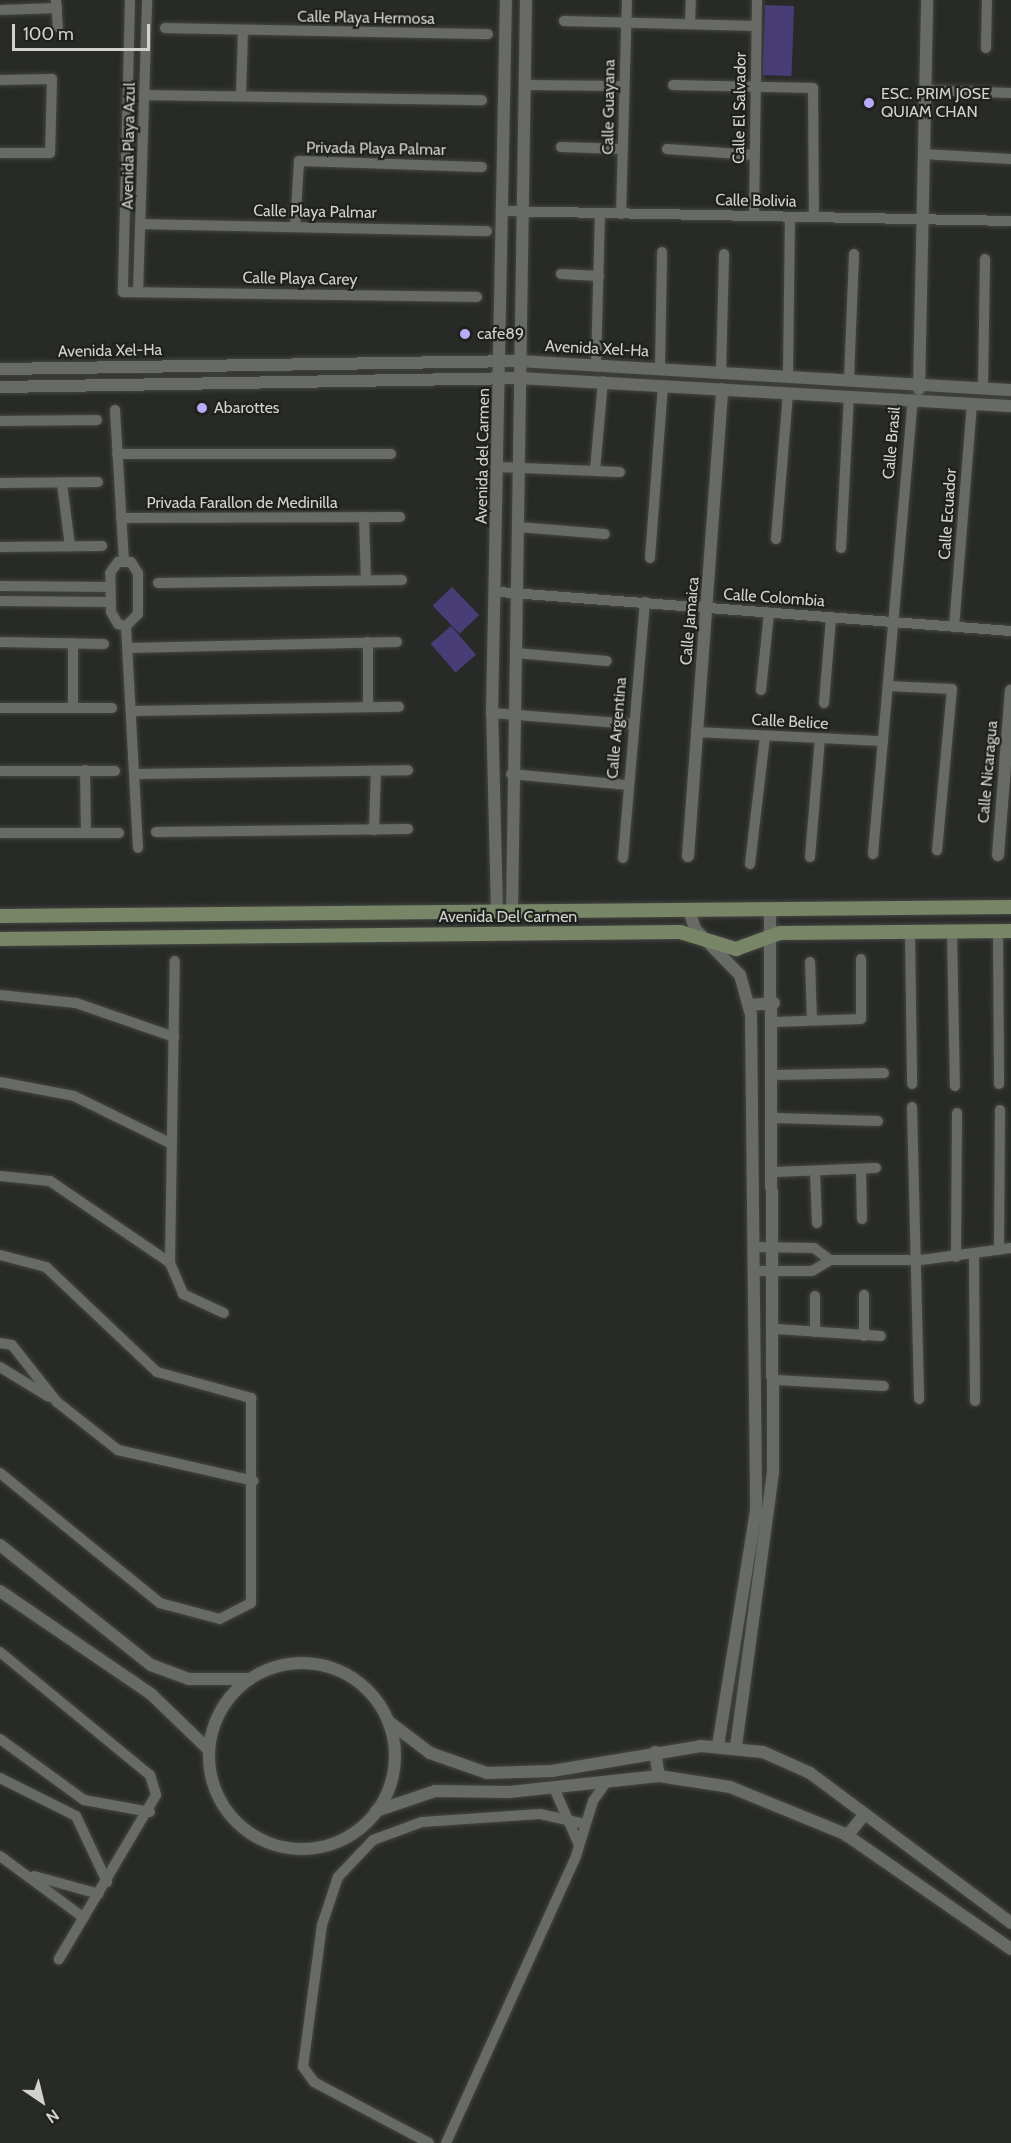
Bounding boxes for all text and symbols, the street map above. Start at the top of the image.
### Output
street label: Calle Playa Hermosa [297,7,435,29]
scale bar [15,12,153,50]
text: 100 m [23,23,74,45]
street label: Calle El Salvador [729,52,751,164]
street label: Calle Guayana [599,59,619,155]
street label: Avenida Playa Azul [118,82,140,210]
place label: ESC. PRIM JOSE QUIAM CHAN [881,84,990,122]
marker: ESC. PRIM JOSE QUIAM CHAN [862,96,876,110]
street label: Privada Playa Palmar [306,138,446,160]
street label: Calle Bolivia [715,191,797,211]
street label: Calle Playa Palmar [253,201,377,223]
street label: Calle Playa Carey [242,268,358,290]
place label: cafe89 [477,324,524,344]
marker: cafe89 [458,327,472,341]
street label: Avenida Xel-Ha [544,337,650,361]
street label: Avenida Xel-Ha [58,340,162,362]
street label: Avenida del Carmen [472,388,494,524]
place label: Abarottes [214,398,279,418]
marker: Abarottes [195,401,209,415]
street label: Calle Brasil [879,406,905,480]
street label: Calle Ecuador [935,468,961,560]
street label: Privada Farallon de Medinilla [146,493,338,513]
street label: Calle Jamaica [677,576,703,666]
street label: Calle Colombia [723,585,825,611]
street label: Calle Argentina [603,676,631,780]
street label: Calle Belice [751,710,829,734]
street label: Calle Nicaragua [974,720,1002,824]
street label: Avenida Del Carmen [439,907,577,927]
north arrow [12,2071,72,2131]
text: N [43,2105,63,2127]

